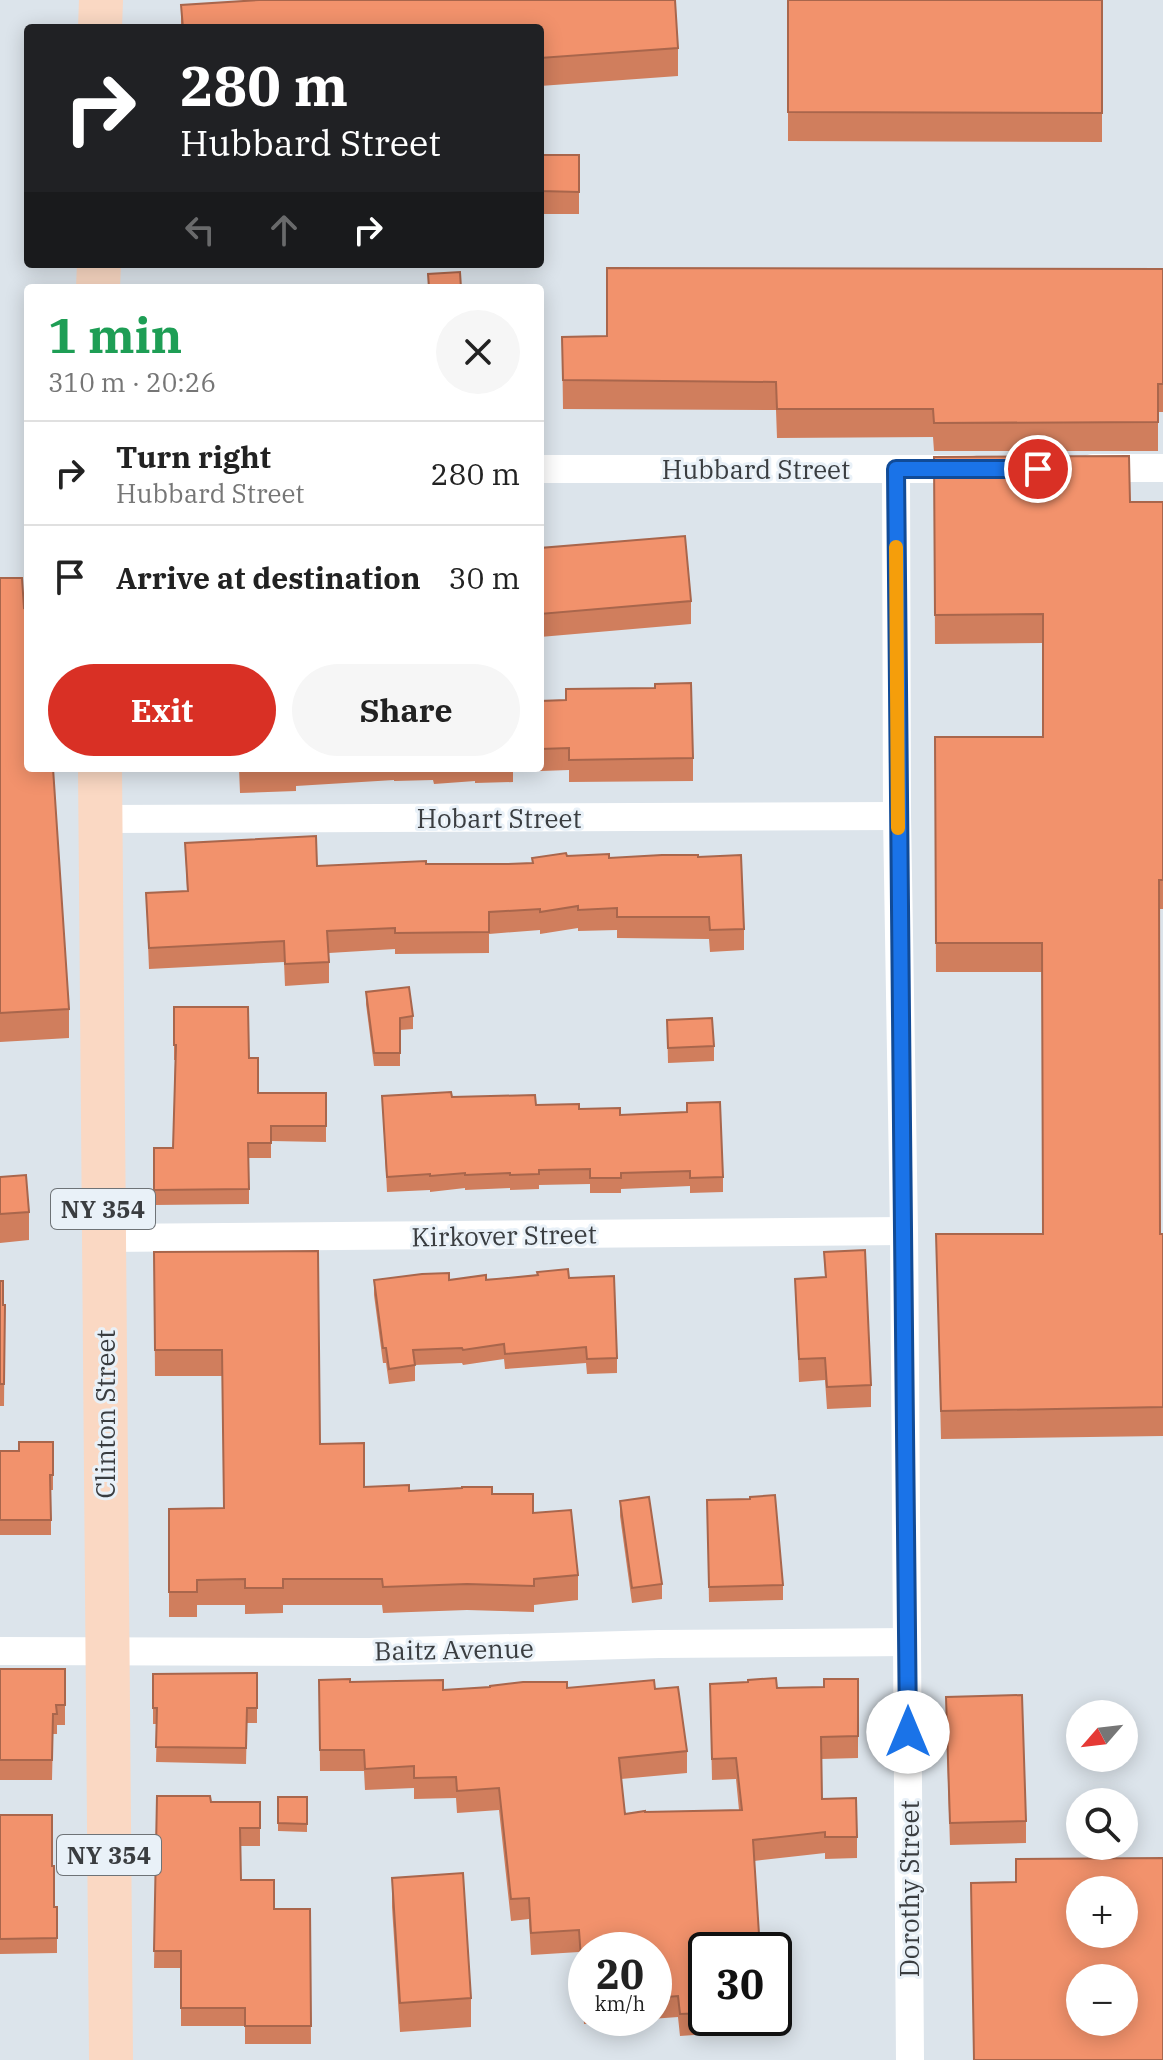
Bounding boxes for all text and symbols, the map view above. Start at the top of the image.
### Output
text: 280 m [180,49,348,121]
icon: right [48,56,152,160]
text: Hubbard Street [180,119,441,166]
icon: left [178,208,222,252]
icon: ahead [262,208,306,252]
icon: right [346,208,390,252]
text: 1 min [48,304,182,366]
button: close [436,310,520,394]
text: 310 m · 20:26 [48,365,216,399]
pin [1004,435,1072,503]
text: Turn right [116,437,271,476]
icon: arrive [1016,447,1060,491]
icon: right [48,451,92,495]
street label: Hubbard Street [662,452,850,486]
text: 280 m [430,454,520,493]
text: Hubbard Street [116,476,305,510]
icon: arrive [48,555,92,599]
text: Arrive at destination [116,558,421,597]
text: 30 m [448,558,520,597]
button: Exit [48,664,276,756]
button: Share [292,664,520,756]
street label: Hobart Street [416,801,582,835]
road number: NY 354 [51,1189,155,1229]
street label: Kirkover Street [411,1216,597,1254]
street label: Clinton Street [88,1329,122,1499]
street label: Baitz Avenue [374,1631,534,1667]
position arrow [866,1690,950,1774]
north arrow [1066,1700,1138,1772]
map controls [1066,1700,1138,2036]
button: search [1066,1788,1138,1860]
street label: Dorothy Street [892,1800,926,1978]
road number: NY 354 [57,1835,161,1875]
button: + [1066,1876,1138,1948]
speed limit sign: 30 [688,1932,792,2036]
text: 20 [596,1948,644,2000]
button: − [1066,1964,1138,2036]
text: km/h [595,1990,645,2017]

